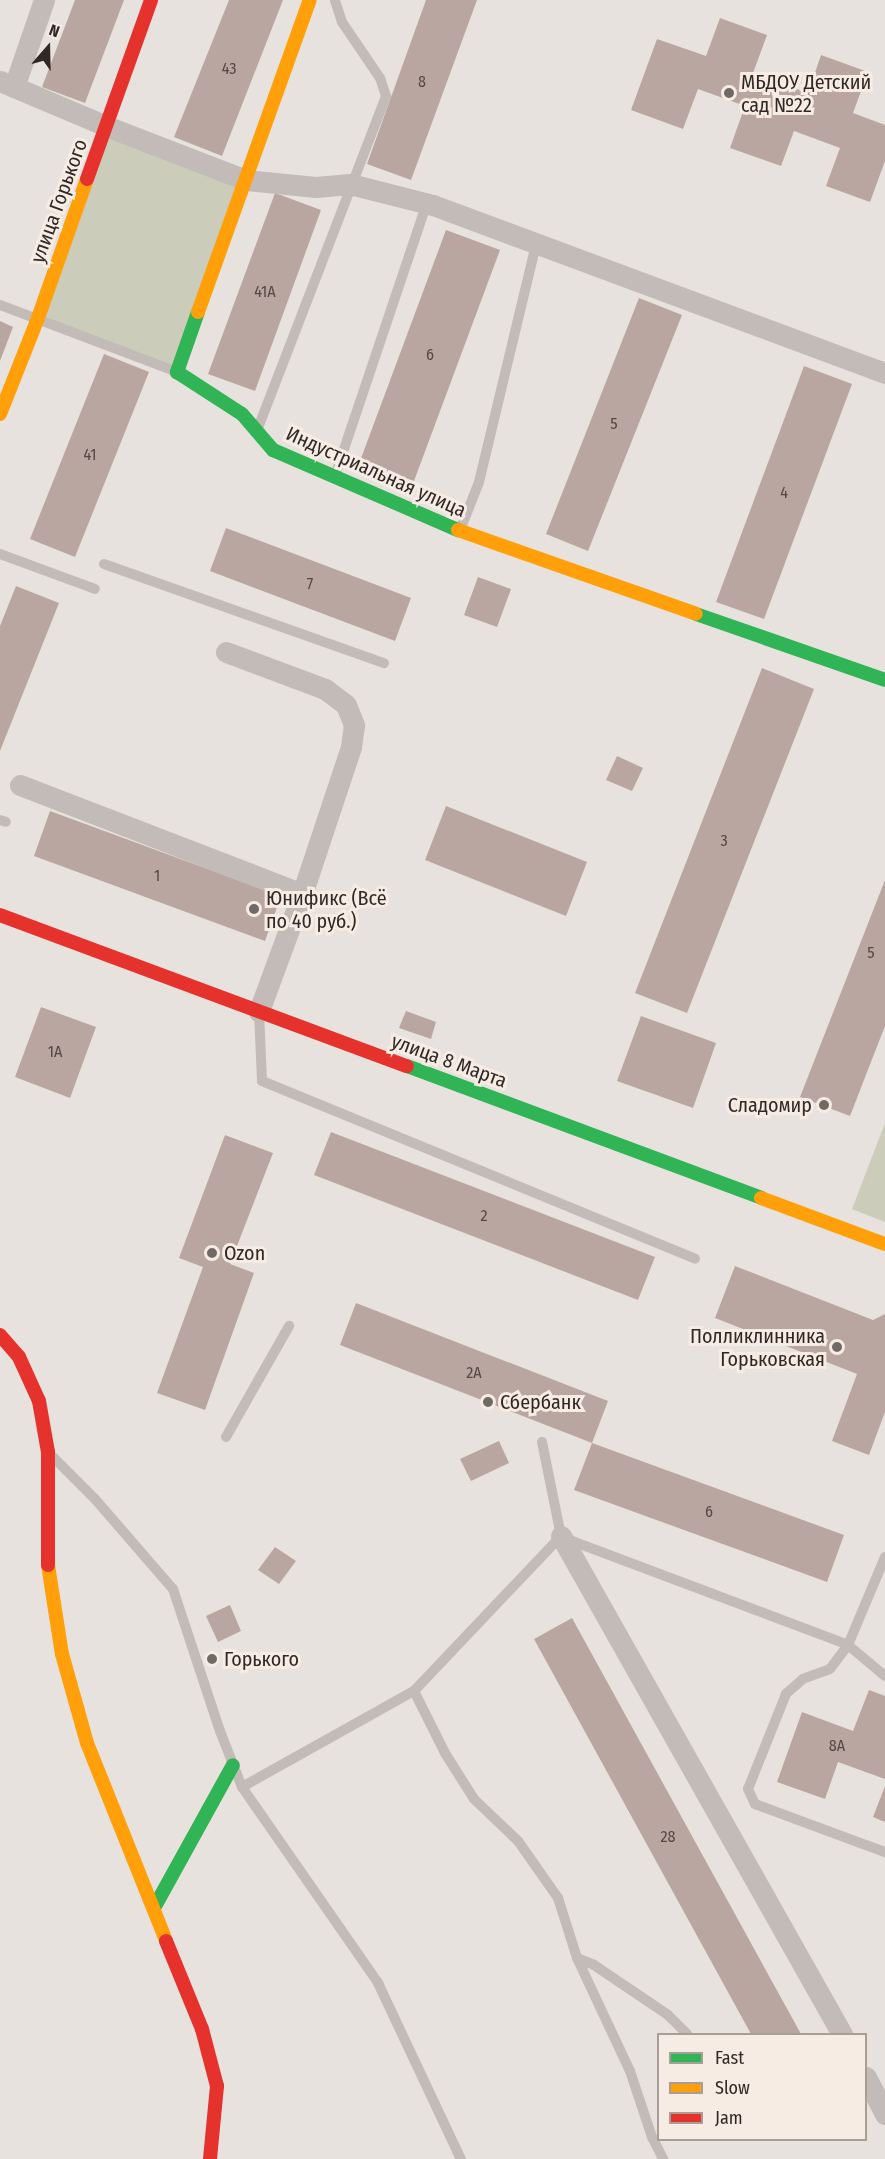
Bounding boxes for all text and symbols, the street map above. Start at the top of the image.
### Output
north arrow [18,18,78,78]
text: N [47,20,62,41]
house number: 43 [222,59,236,79]
place label: МБДОУ Детский сад №22 [741,70,871,117]
house number: 8 [418,72,426,92]
marker: МБДОУ Детский сад №22 [722,86,736,100]
street label: улица Горького [26,136,92,266]
house number: 41А [254,282,276,302]
house number: 6 [426,345,434,365]
house number: 5 [610,414,618,434]
street label: Индустриальная улица [282,422,470,522]
house number: 41 [83,445,97,465]
house number: 4 [780,483,788,503]
house number: 7 [307,574,313,594]
house number: 3 [720,831,728,851]
house number: 1 [154,866,160,886]
place label: Юнификс (Всё по 40 руб.) [266,886,387,933]
marker: Юнификс (Всё по 40 руб.) [247,902,261,916]
house number: 5 [867,943,875,963]
street label: улица 8 Марта [388,1029,510,1093]
house number: 1А [48,1042,62,1062]
place label: Сладомир [728,1093,812,1117]
marker: Сладомир [817,1098,831,1112]
house number: 2 [480,1206,488,1226]
place label: Ozon [224,1241,265,1265]
marker: Ozon [205,1246,219,1260]
place label: Полликлинника Горьковская [690,1324,825,1371]
marker: Полликлинника Горьковская [830,1340,844,1354]
house number: 2А [466,1363,482,1383]
place label: Сбербанк [500,1390,581,1414]
marker: Сбербанк [481,1395,495,1409]
house number: 6 [705,1502,713,1522]
place label: Горького [224,1647,299,1671]
marker: Горького [205,1652,219,1666]
house number: 8А [829,1736,845,1756]
house number: 28 [660,1827,676,1847]
legend [657,2033,867,2141]
text: Fast [715,2047,744,2069]
text: Slow [715,2077,750,2099]
text: Jam [715,2107,743,2129]

